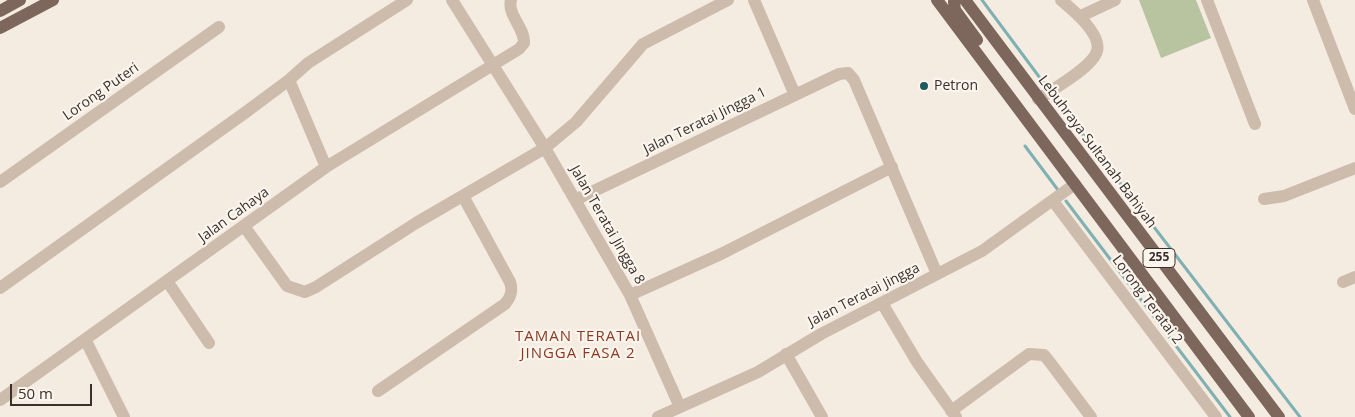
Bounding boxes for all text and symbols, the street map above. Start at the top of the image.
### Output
street label: Lorong Puteri [60,60,142,124]
street label: Lebuhraya Sultanah Bahiyah [1034,73,1160,231]
place label: Petron [934,78,978,94]
marker: Petron [918,80,930,92]
street label: Jalan Teratai Jingga 1 [641,84,769,158]
street label: Jalan Teratai Jingga 8 [566,163,648,287]
street label: Jalan Cahaya [196,184,272,246]
road number: 255 [1143,248,1175,268]
street label: Lorong Teratai 2 [1108,252,1186,348]
street label: Jalan Teratai Jingga [805,260,923,330]
district label: TAMAN TERATAI JINGGA FASA 2 [513,328,643,363]
scale bar [12,374,95,406]
text: 50 m [18,383,53,403]

